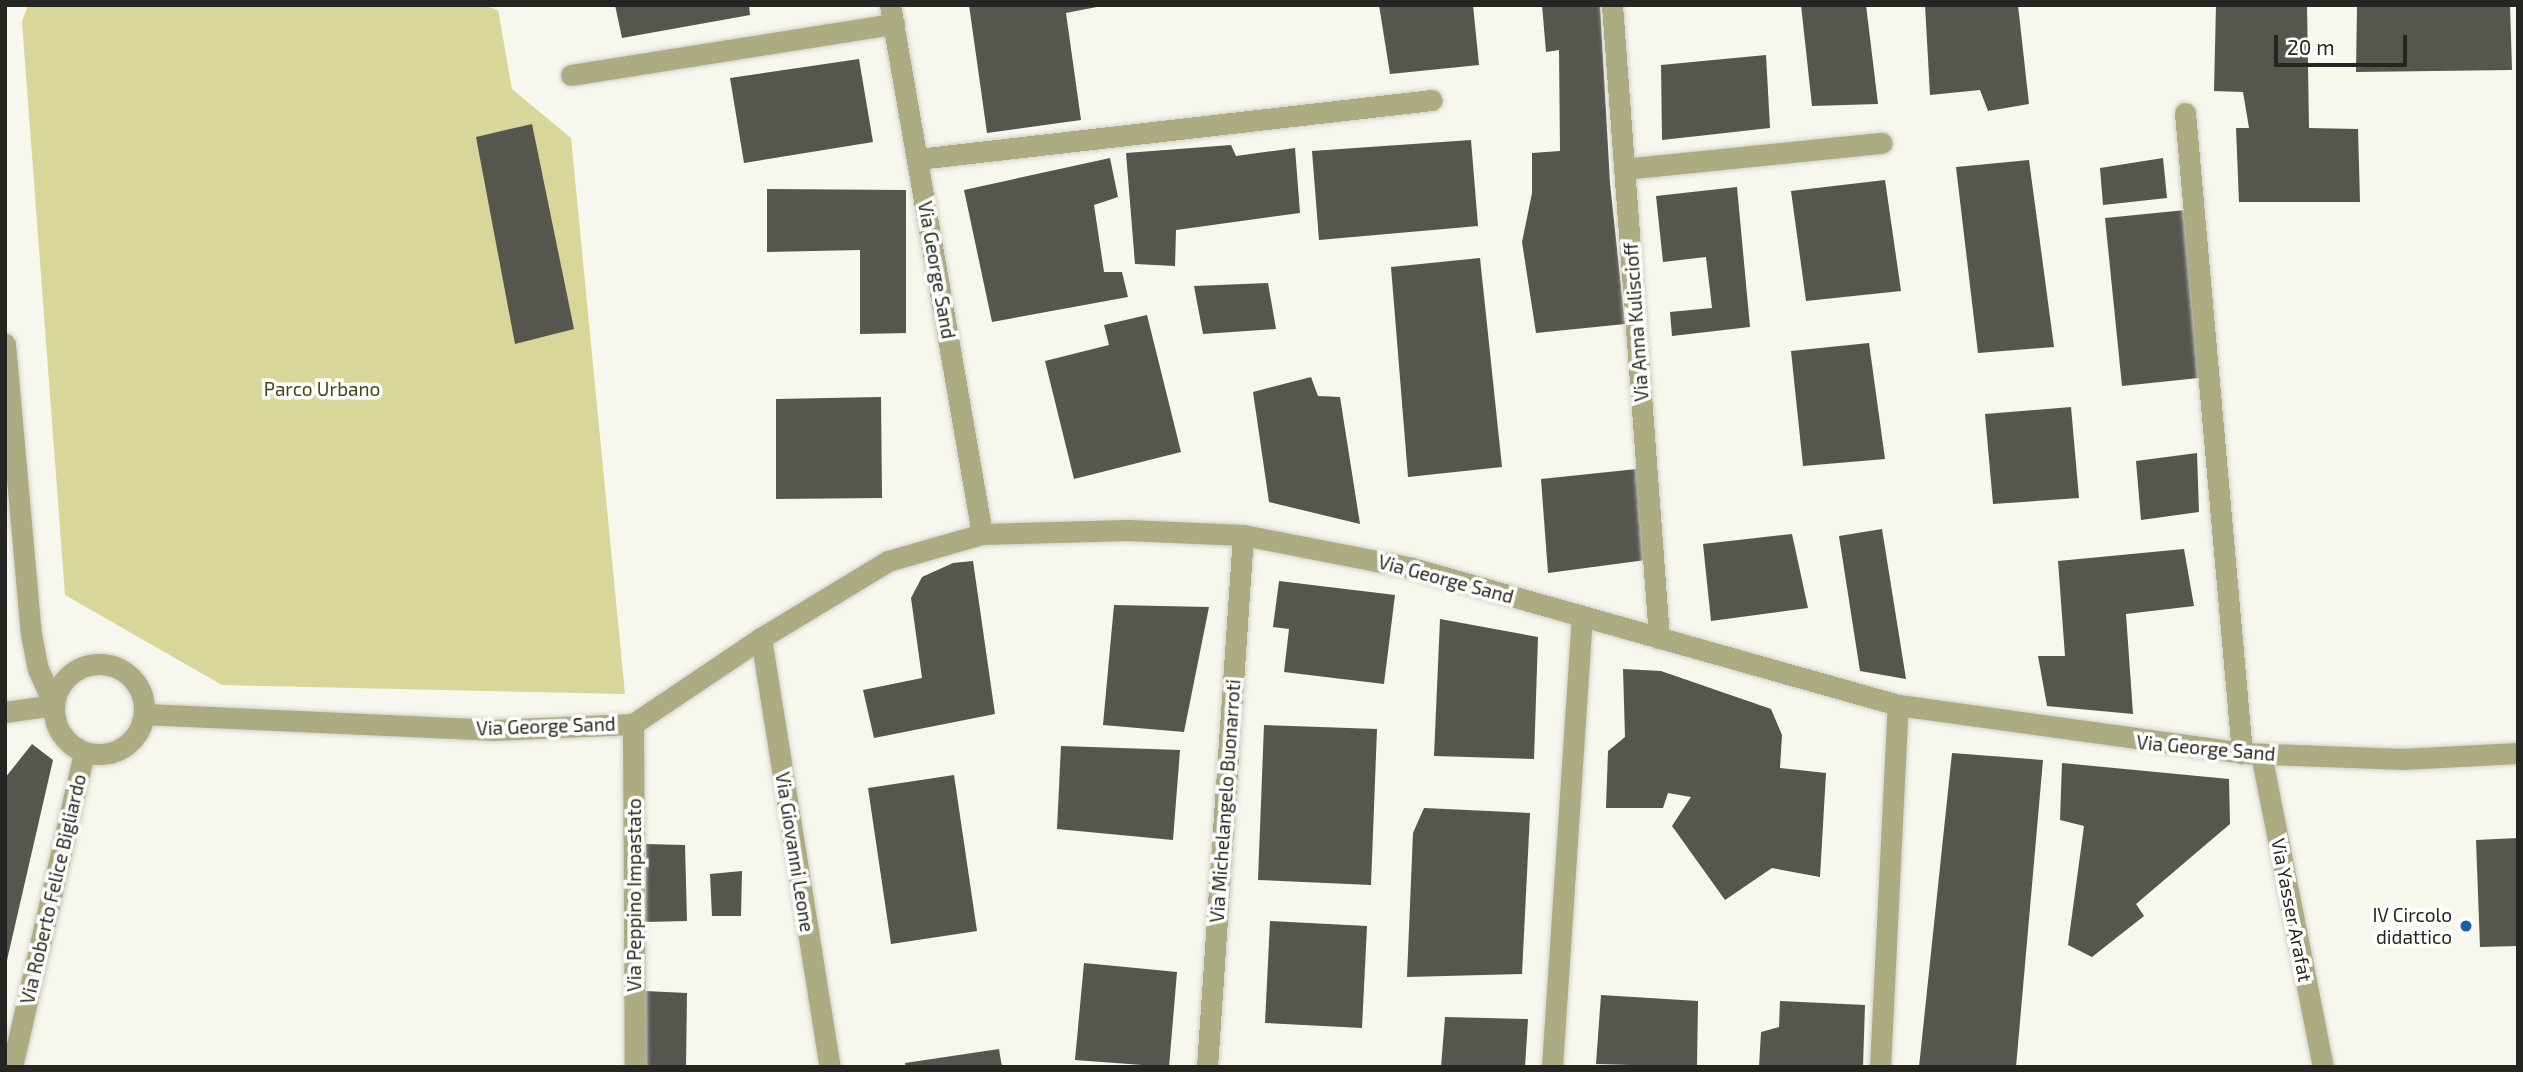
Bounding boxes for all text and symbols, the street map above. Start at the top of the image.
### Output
scale bar [2278,21,2411,65]
text: 20 m [2287,34,2335,59]
street label: Via George Sand [914,199,960,341]
street label: Via Anna Kuliscioff [1619,242,1653,402]
park label: Parco Urbano [264,378,380,400]
street label: Via George Sand [1376,550,1516,608]
street label: Via Michelangelo Buonarroti [1205,679,1245,923]
street label: Via George Sand [476,712,616,740]
street label: Via George Sand [2136,731,2276,765]
street label: Via Giovanni Leone [771,770,819,934]
street label: Via Roberto Felice Bigliardo [15,772,91,1006]
street label: Via Peppino Impastato [623,798,645,992]
street label: Via Yasser Arafat [2267,836,2317,984]
place label: IV Circolo didattico [2372,904,2452,948]
marker: IV Circolo didattico [2458,918,2474,934]

